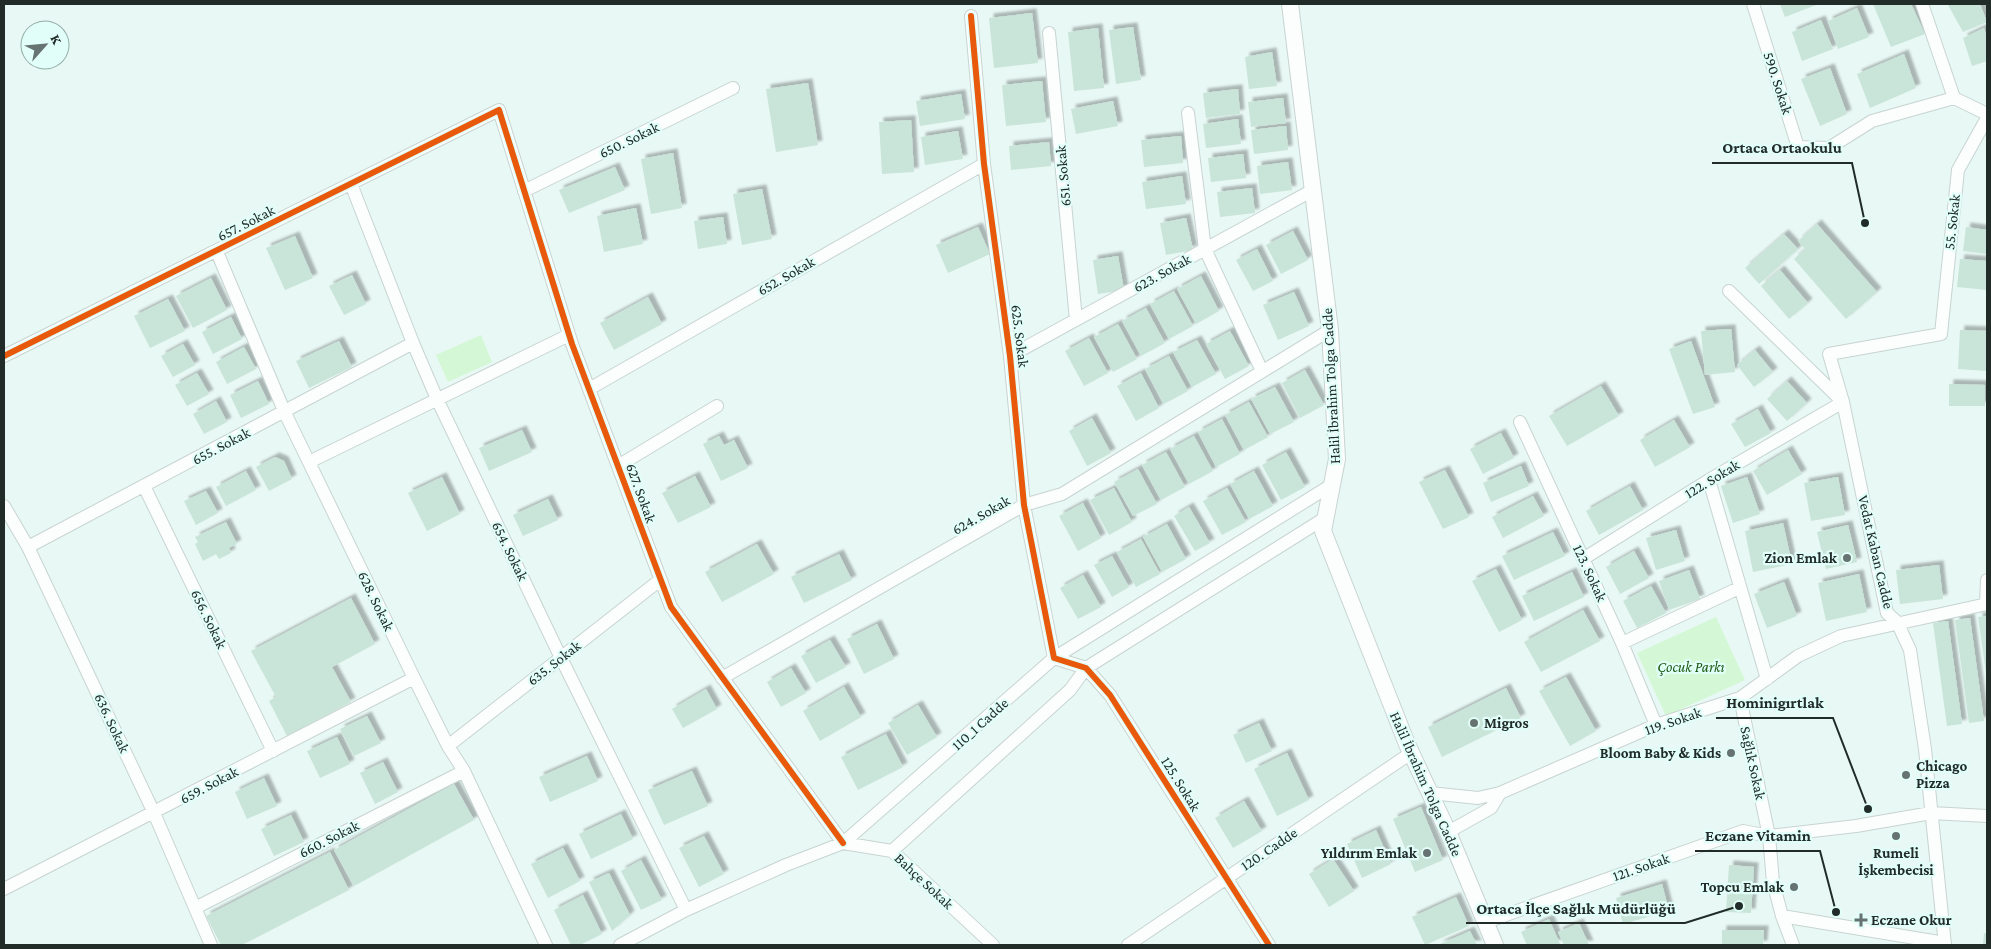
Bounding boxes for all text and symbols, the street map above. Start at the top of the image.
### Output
north arrow [20,20,70,70]
text: K [47,31,66,48]
street label: 590. Sokak [1760,50,1796,117]
street label: 650. Sokak [597,118,662,161]
callout: Ortaca Ortaokulu [1712,132,1852,163]
text: Ortaca Ortaokulu [1722,139,1842,156]
street label: 651. Sokak [1052,144,1074,207]
street label: 55. Sokak [1941,193,1963,251]
street label: 657. Sokak [215,201,278,244]
street label: 623. Sokak [1130,250,1194,295]
street label: 652. Sokak [755,253,818,299]
street label: 625. Sokak [1008,304,1032,369]
street label: Halil İbrahim Tolga Cadde [1319,307,1344,465]
street label: 655. Sokak [189,424,253,468]
street label: 122. Sokak [1682,456,1743,502]
street label: 627. Sokak [623,461,659,526]
street label: 624. Sokak [949,492,1013,538]
street label: Vedat Kaban Cadde [1855,494,1897,611]
street label: 654. Sokak [489,519,532,584]
street label: 123. Sokak [1570,542,1610,605]
place label: Zion Emlak [1764,550,1838,566]
marker: Zion Emlak [1841,552,1853,564]
street label: 628. Sokak [355,569,398,634]
street label: 656. Sokak [188,587,231,652]
street label: 635. Sokak [524,637,584,689]
park label: Çocuk Parkı [1657,659,1725,676]
callout: Hominigırtlak [1716,687,1833,718]
street label: 636. Sokak [91,691,133,756]
street label: 110_1 Cadde [949,694,1012,753]
text: Hominigırtlak [1726,694,1824,711]
street label: 119. Sokak [1642,704,1704,738]
street label: Halil İbrahim Tolga Cadde [1386,709,1465,860]
place label: Migros [1484,715,1529,731]
marker: Migros [1468,717,1480,729]
street label: Sağlık Sokak [1736,725,1769,802]
place label: Bloom Baby & Kids [1600,745,1721,761]
marker: Bloom Baby & Kids [1725,747,1737,759]
street label: 125. Sokak [1158,754,1204,815]
place label: Chicago Pizza [1916,758,1968,791]
street label: 659. Sokak [177,763,241,807]
marker: Chicago Pizza [1900,769,1912,781]
street label: 660. Sokak [296,817,362,861]
callout: Eczane Vitamin [1695,820,1820,851]
street label: 120. Cadde [1238,824,1301,874]
text: Eczane Vitamin [1705,827,1811,844]
marker: Rumeli İşkembecisi [1890,830,1902,842]
place label: Yıldırım Emlak [1321,845,1418,861]
place label: Rumeli İşkembecisi [1858,845,1934,878]
marker: Yıldırım Emlak [1421,847,1433,859]
street label: Bahçe Sokak [891,850,957,914]
street label: 121. Sokak [1610,850,1672,884]
place label: Topcu Emlak [1700,879,1785,895]
marker: Topcu Emlak [1788,881,1800,893]
callout: Ortaca İlçe Sağlık Müdürlüğü [1466,892,1685,923]
text: Ortaca İlçe Sağlık Müdürlüğü [1476,900,1676,917]
place label: Eczane Okur [1871,912,1952,928]
marker: Eczane Okur [1855,914,1867,926]

